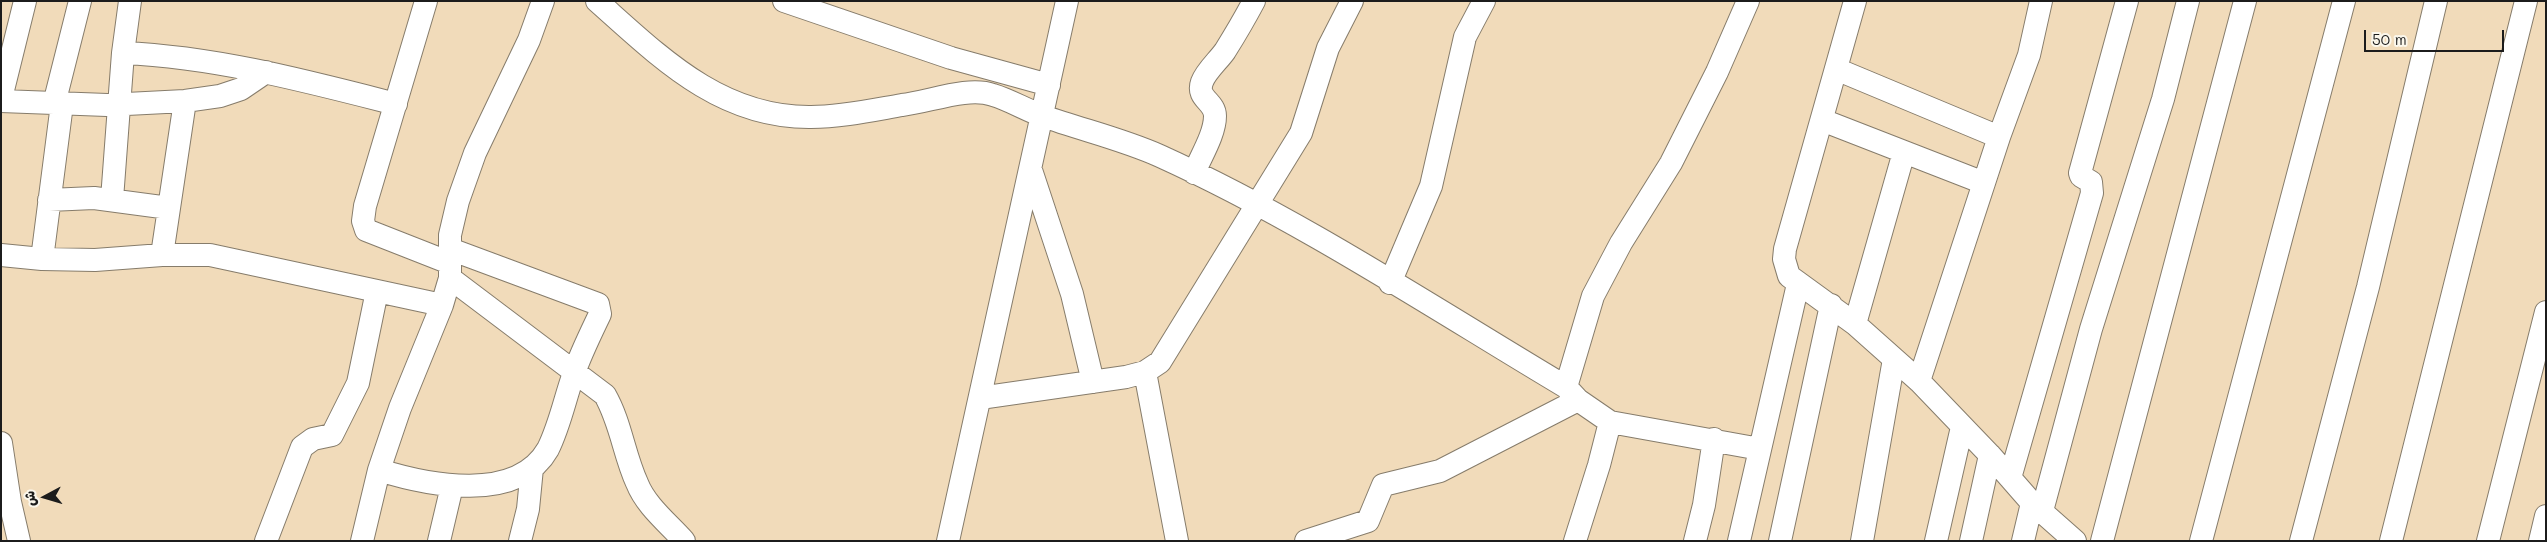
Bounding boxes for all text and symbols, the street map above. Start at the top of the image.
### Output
scale bar [2367,20,2507,52]
text: 50 m [2372,29,2407,49]
north arrow [20,472,70,522]
text: ش [19,490,40,507]

